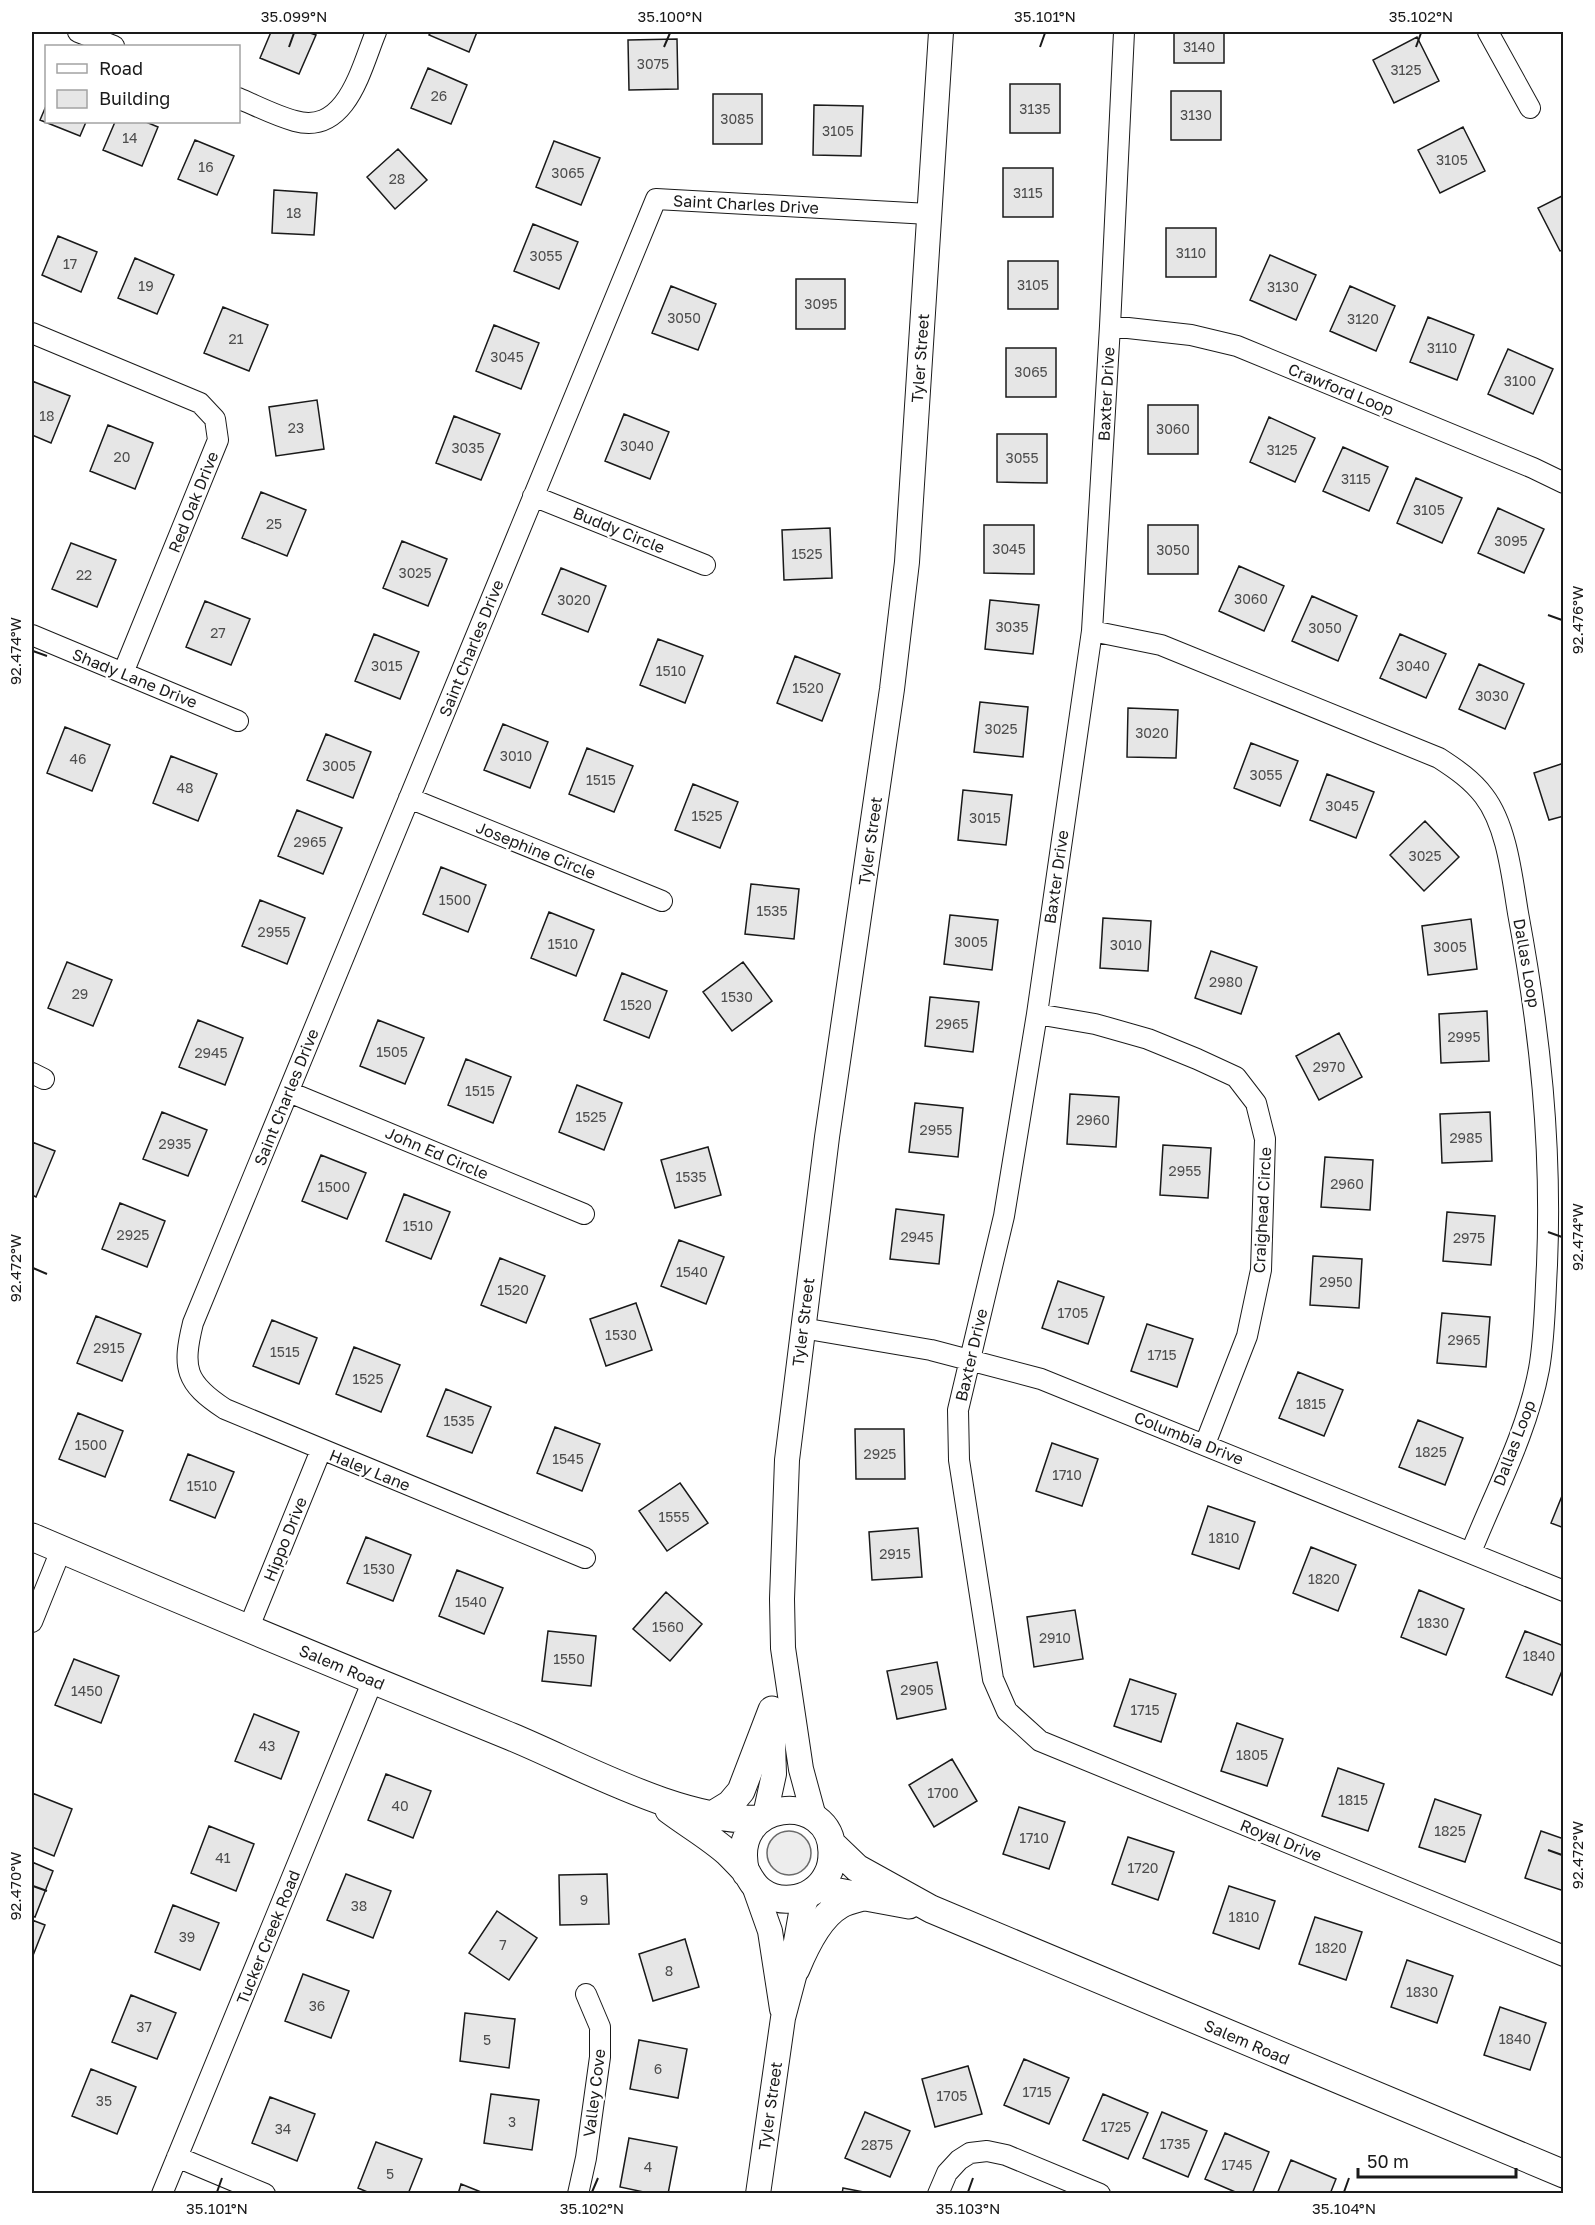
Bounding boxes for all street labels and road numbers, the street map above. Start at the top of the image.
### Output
street label: Saint Charles Drive [673,190,819,218]
street label: Tyler Street [907,313,933,403]
street label: Baxter Drive [1094,346,1118,442]
street label: Crawford Loop [1285,359,1397,419]
street label: Red Oak Drive [164,448,222,556]
street label: Buddy Circle [570,503,668,557]
street label: Saint Charles Drive [434,577,508,719]
street label: Shady Lane Drive [70,644,200,712]
street label: Tyler Street [854,795,886,887]
street label: Josephine Circle [473,817,599,883]
street label: Baxter Drive [1040,829,1072,925]
street label: Dallas Loop [1509,917,1545,1009]
street label: Saint Charles Drive [249,1026,323,1168]
street label: John Ed Circle [383,1122,491,1184]
street label: Craighead Circle [1249,1146,1275,1274]
street label: Tyler Street [788,1276,818,1368]
street label: Baxter Drive [951,1307,991,1403]
street label: Dallas Loop [1489,1397,1540,1489]
street label: Columbia Drive [1131,1407,1247,1469]
street label: Haley Lane [327,1445,413,1495]
street label: Hippo Drive [259,1494,311,1584]
street label: Salem Road [296,1640,388,1694]
street label: Royal Drive [1237,1815,1325,1865]
street label: Tucker Creek Road [232,1867,304,2007]
street label: Salem Road [1201,2015,1293,2069]
street label: Valley Cove [579,2048,609,2138]
street label: Tyler Street [754,2060,786,2152]

